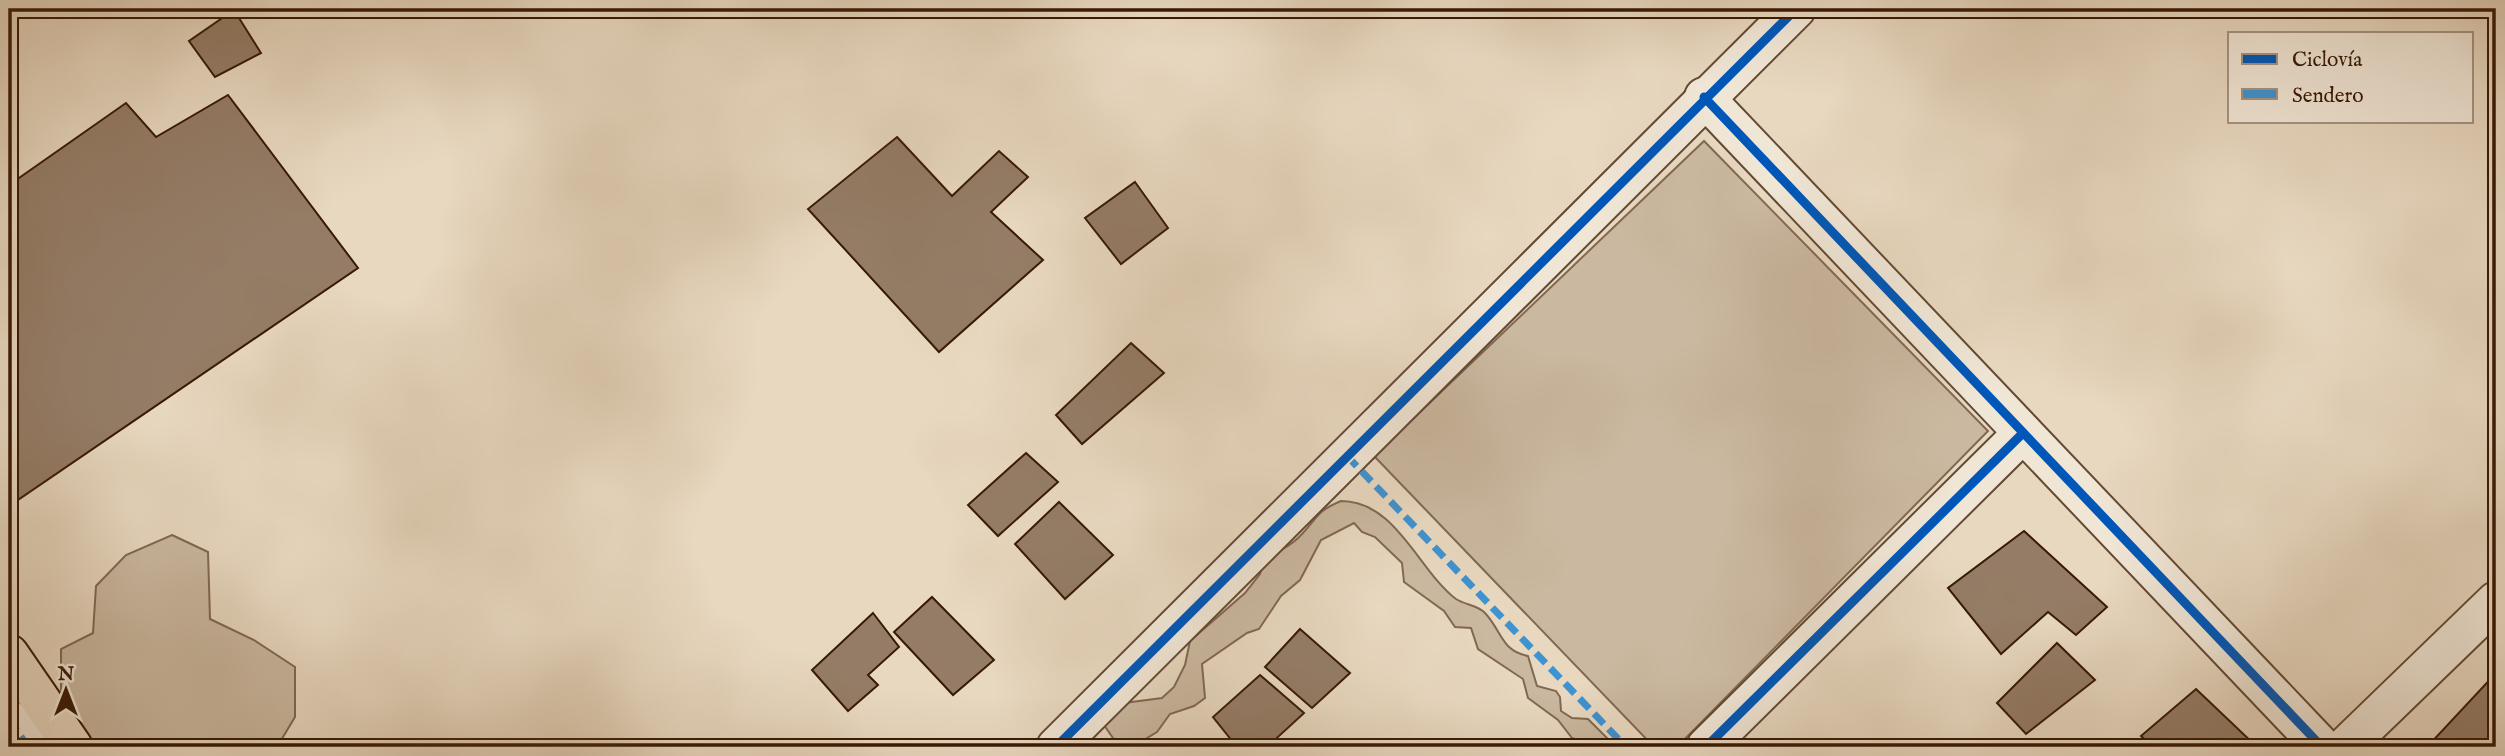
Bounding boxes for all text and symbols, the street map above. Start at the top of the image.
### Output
legend [2228,32,2474,122]
text: Ciclovía [2292,47,2363,74]
text: Sendero [2292,83,2363,110]
north arrow [32,654,102,724]
text: N [57,663,75,687]

